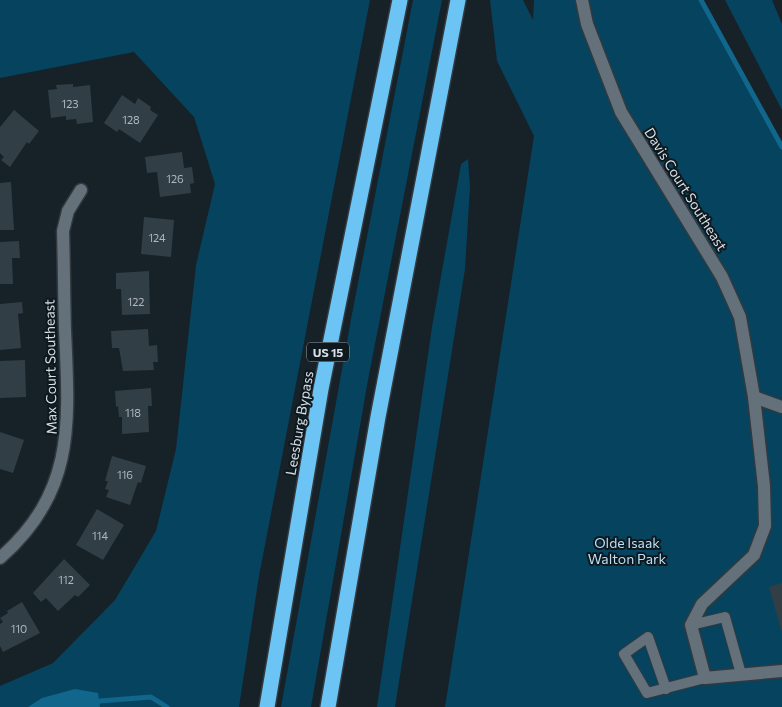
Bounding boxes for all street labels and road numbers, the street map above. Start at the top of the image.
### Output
street label: Davis Court Southeast [641,124,731,254]
street label: Max Court Southeast [40,299,60,435]
road number: US 15 [307,342,349,362]
street label: Leesburg Bypass [281,369,317,477]

